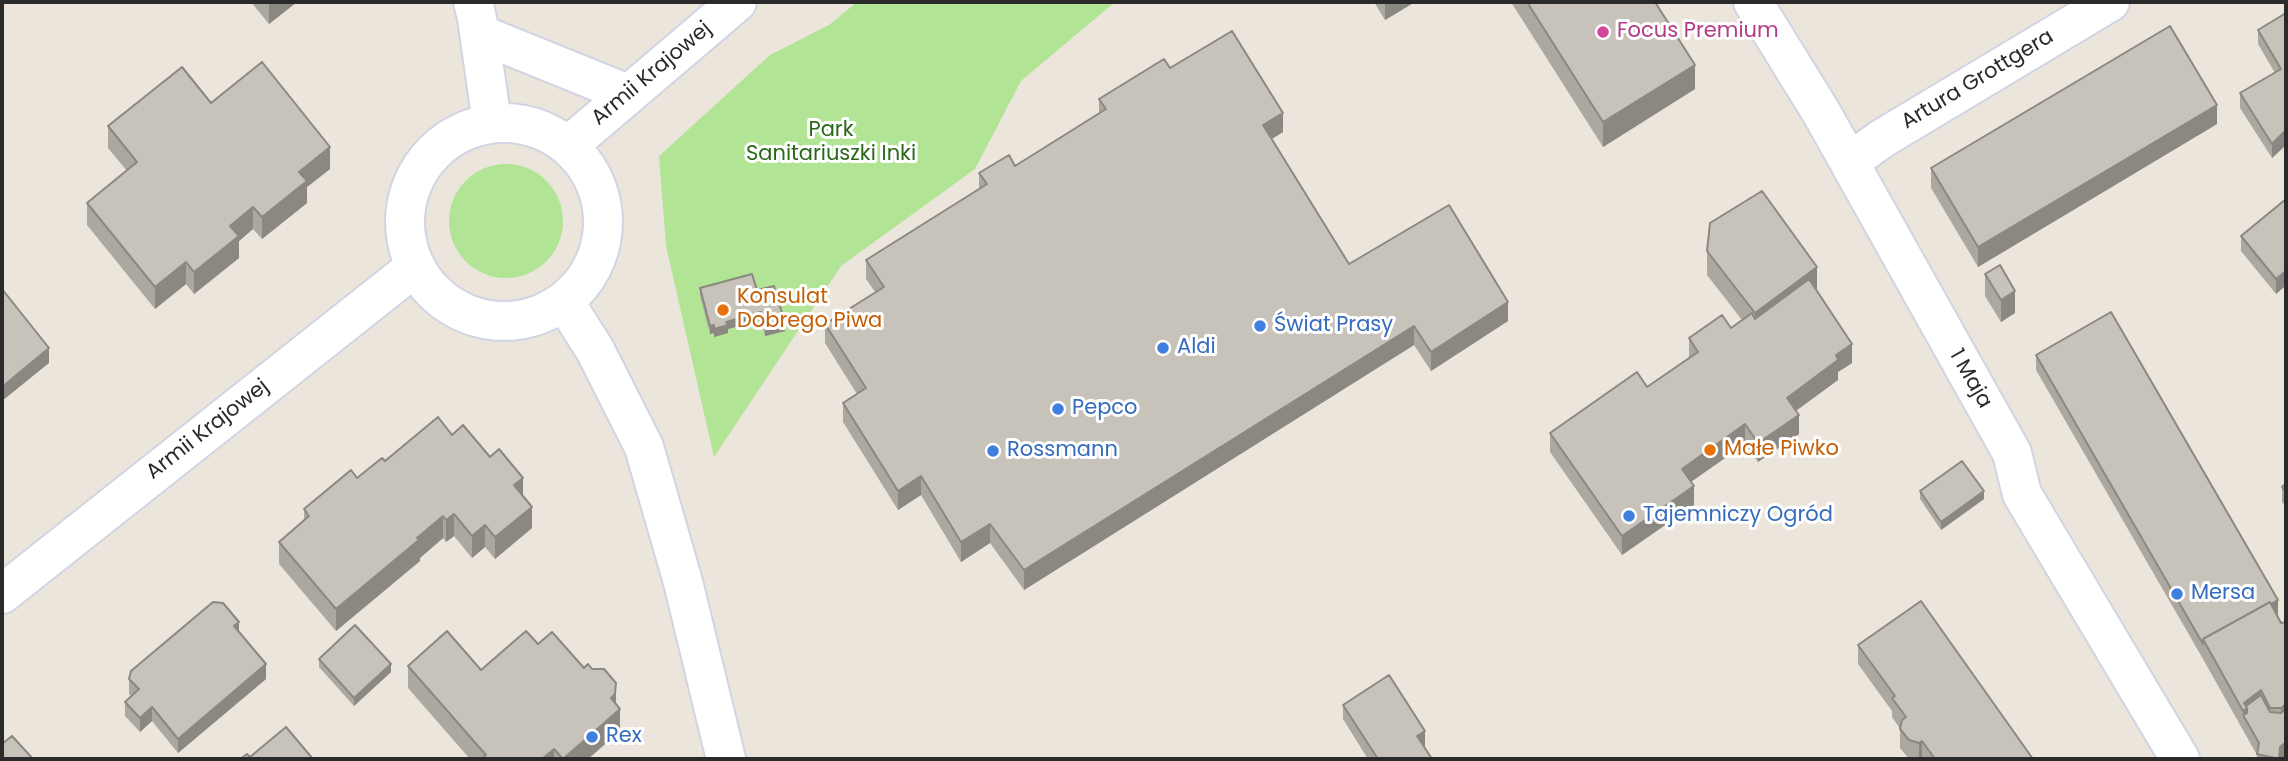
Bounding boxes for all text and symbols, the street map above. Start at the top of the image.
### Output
street label: Armii Krajowej [587,17,717,131]
place label: Focus Premium [1617,19,1779,45]
marker: Focus Premium [1595,24,1611,40]
street label: Artura Grottgera [1897,25,2059,135]
park label: Park Sanitariuszki Inki [746,118,916,168]
place label: Konsulat Dobrego Piwa [737,285,882,335]
marker: Konsulat Dobrego Piwa [715,302,731,318]
place label: Świat Prasy [1274,313,1393,339]
marker: Świat Prasy [1252,318,1268,334]
place label: Aldi [1177,335,1216,361]
marker: Aldi [1155,340,1171,356]
street label: 1 Maja [1943,345,1997,413]
street label: Armii Krajowej [142,374,274,486]
place label: Pepco [1072,396,1138,422]
marker: Pepco [1050,401,1066,417]
place label: Małe Piwko [1724,437,1839,463]
place label: Rossmann [1007,438,1118,464]
marker: Małe Piwko [1702,442,1718,458]
marker: Rossmann [985,443,1001,459]
place label: Tajemniczy Ogród [1643,503,1833,529]
marker: Tajemniczy Ogród [1621,508,1637,524]
place label: Mersa [2191,581,2255,607]
marker: Mersa [2169,586,2185,602]
place label: Rex [606,724,642,750]
marker: Rex [584,729,600,745]

